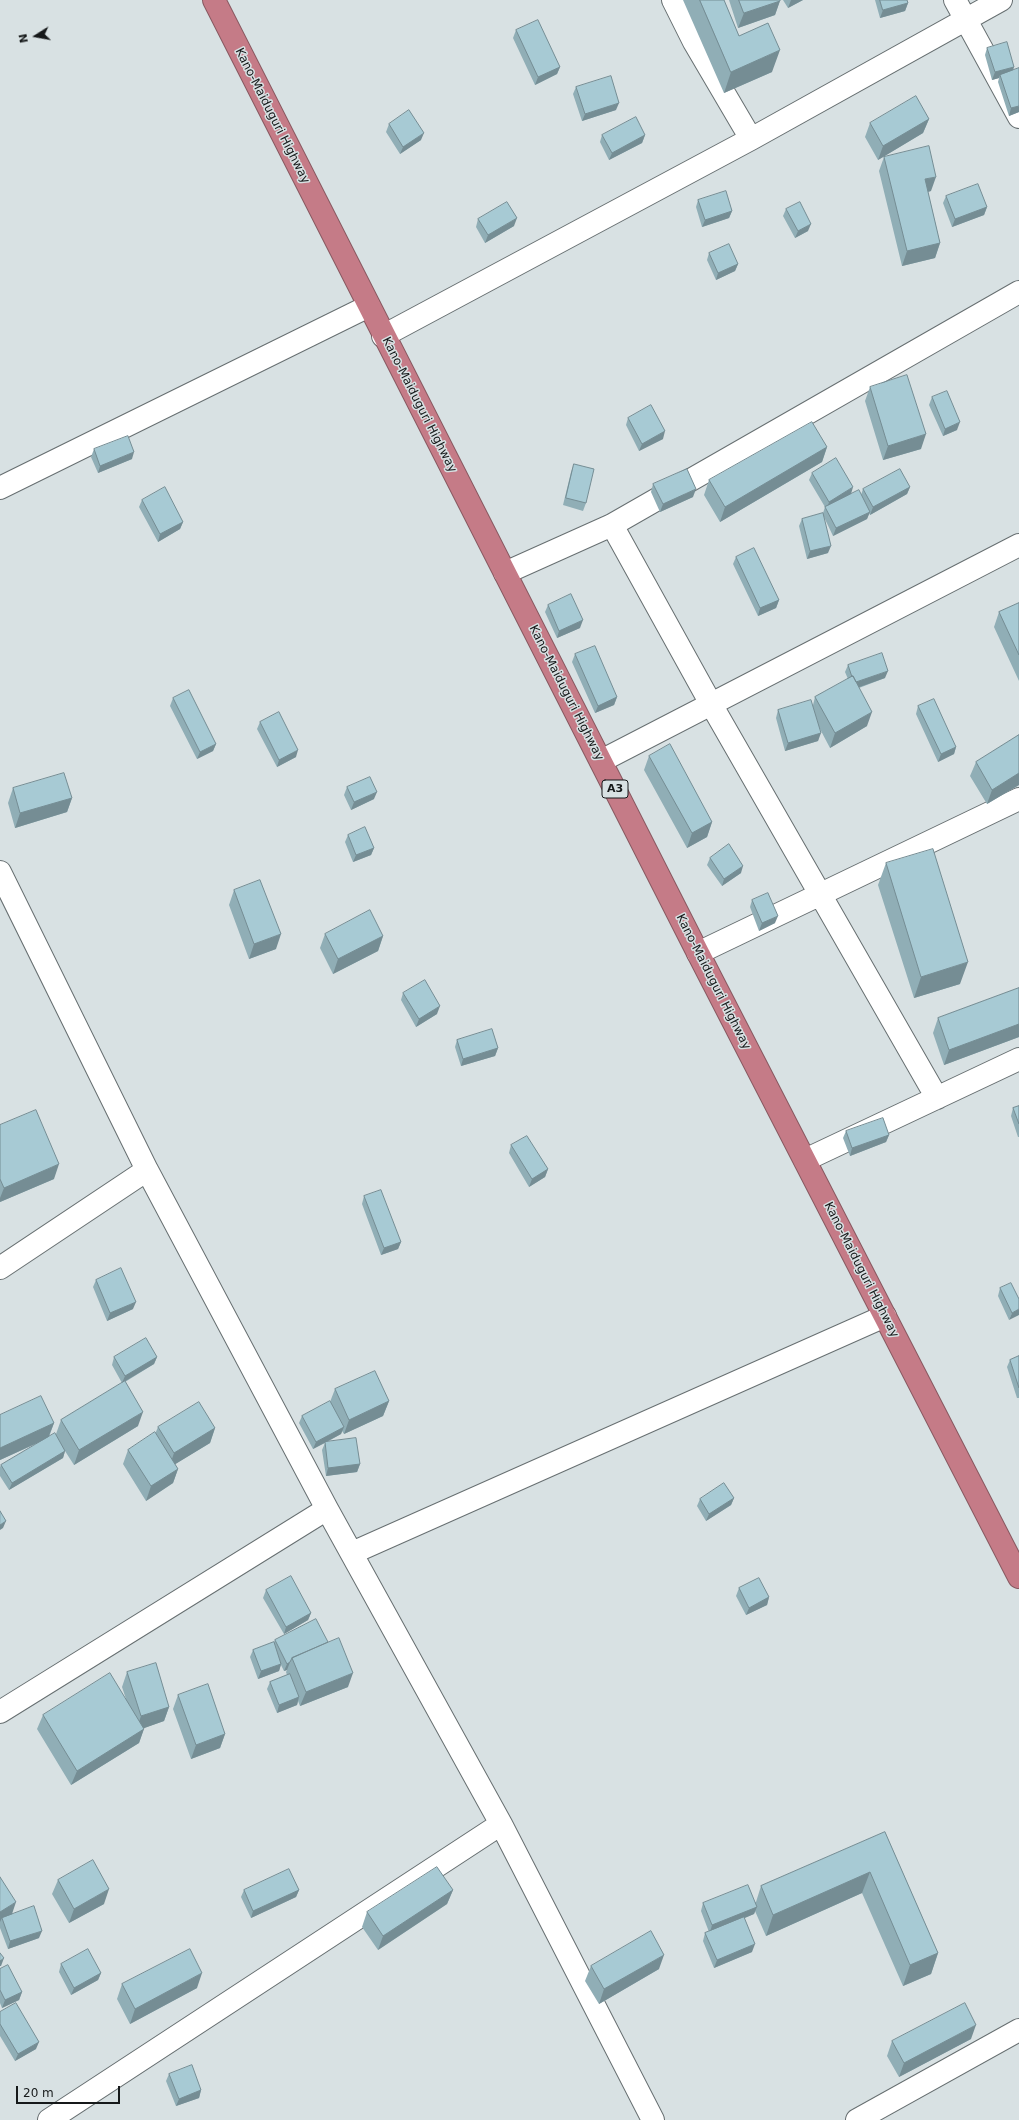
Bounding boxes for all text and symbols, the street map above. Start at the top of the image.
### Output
north arrow [16,16,56,56]
text: N [16,33,31,44]
street label: Kano-Maiduguri Highway [232,46,312,186]
street label: Kano-Maiduguri Highway [379,335,459,475]
street label: Kano-Maiduguri Highway [526,623,606,763]
road number: A3 [602,780,628,798]
street label: Kano-Maiduguri Highway [673,912,753,1052]
street label: Kano-Maiduguri Highway [821,1200,901,1340]
scale bar [18,2078,122,2104]
text: 20 m [23,2086,54,2100]

